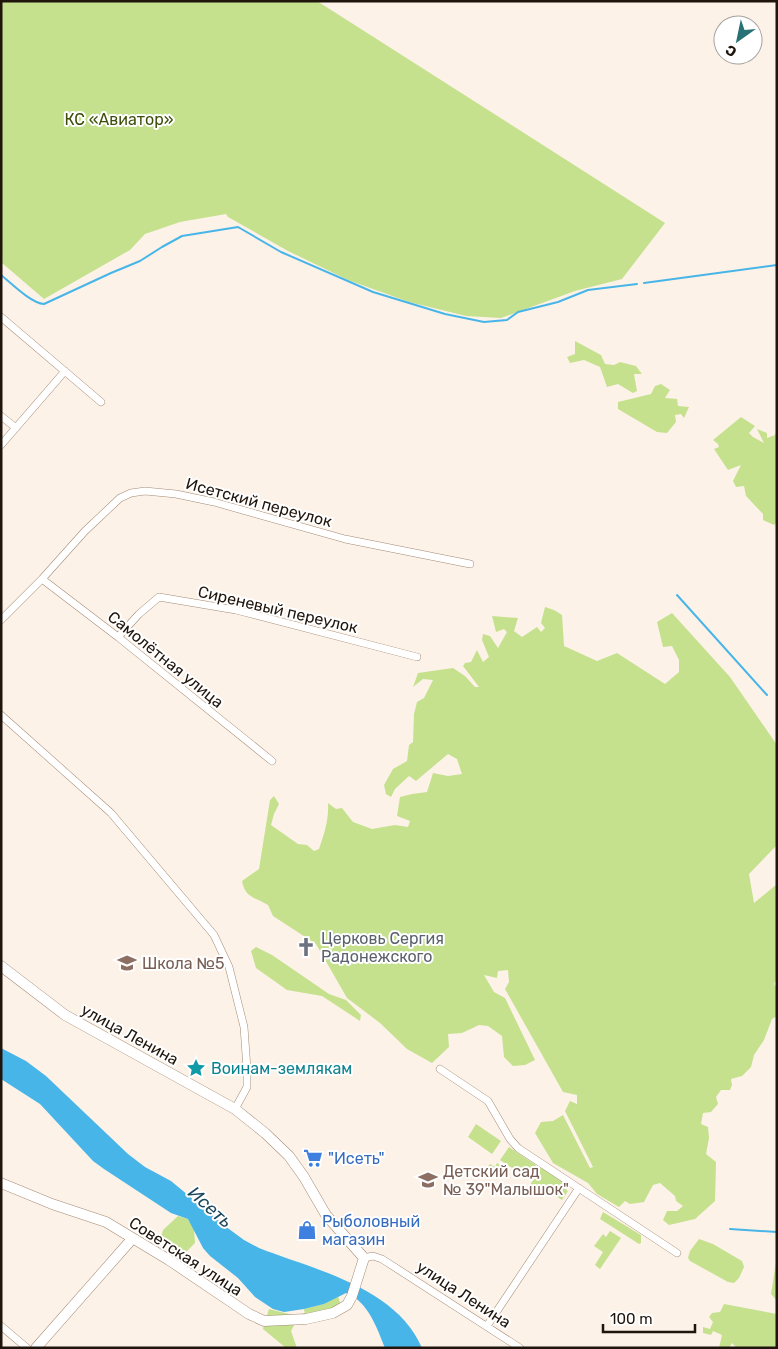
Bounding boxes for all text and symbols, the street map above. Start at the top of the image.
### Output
north arrow [713,15,763,65]
text: С [722,41,740,60]
park label: КС «Авиатор» [65,110,174,129]
street label: Исетский переулок [184,474,334,531]
street label: Сиреневый переулок [196,582,360,637]
street label: Самолётная улица [104,607,227,712]
place label: Церковь Сергия Радонежского [321,929,444,966]
church icon: Церковь Сергия Радонежского [295,936,317,958]
school or university icon: Школа №5 [116,952,138,974]
place label: Школа №5 [142,954,225,973]
street label: улица Ленина [78,1000,182,1069]
place icon: Воинам-землякам [185,1057,207,1079]
place label: Воинам-землякам [211,1059,352,1078]
supermarket icon: "Исеть" [302,1147,324,1169]
place label: "Исеть" [328,1149,385,1168]
place label: Детский сад № 39"Малышок" [443,1162,569,1199]
school or university icon: Детский сад № 39"Малышок" [417,1169,439,1191]
water label: Исеть [183,1182,237,1232]
place label: Рыболовный магазин [322,1212,420,1249]
street label: Советская улица [126,1213,246,1300]
shop icon: Рыболовный магазин [296,1219,318,1241]
street label: улица Ленина [413,1257,514,1332]
scale bar [603,1302,696,1334]
text: 100 m [610,1310,652,1328]

